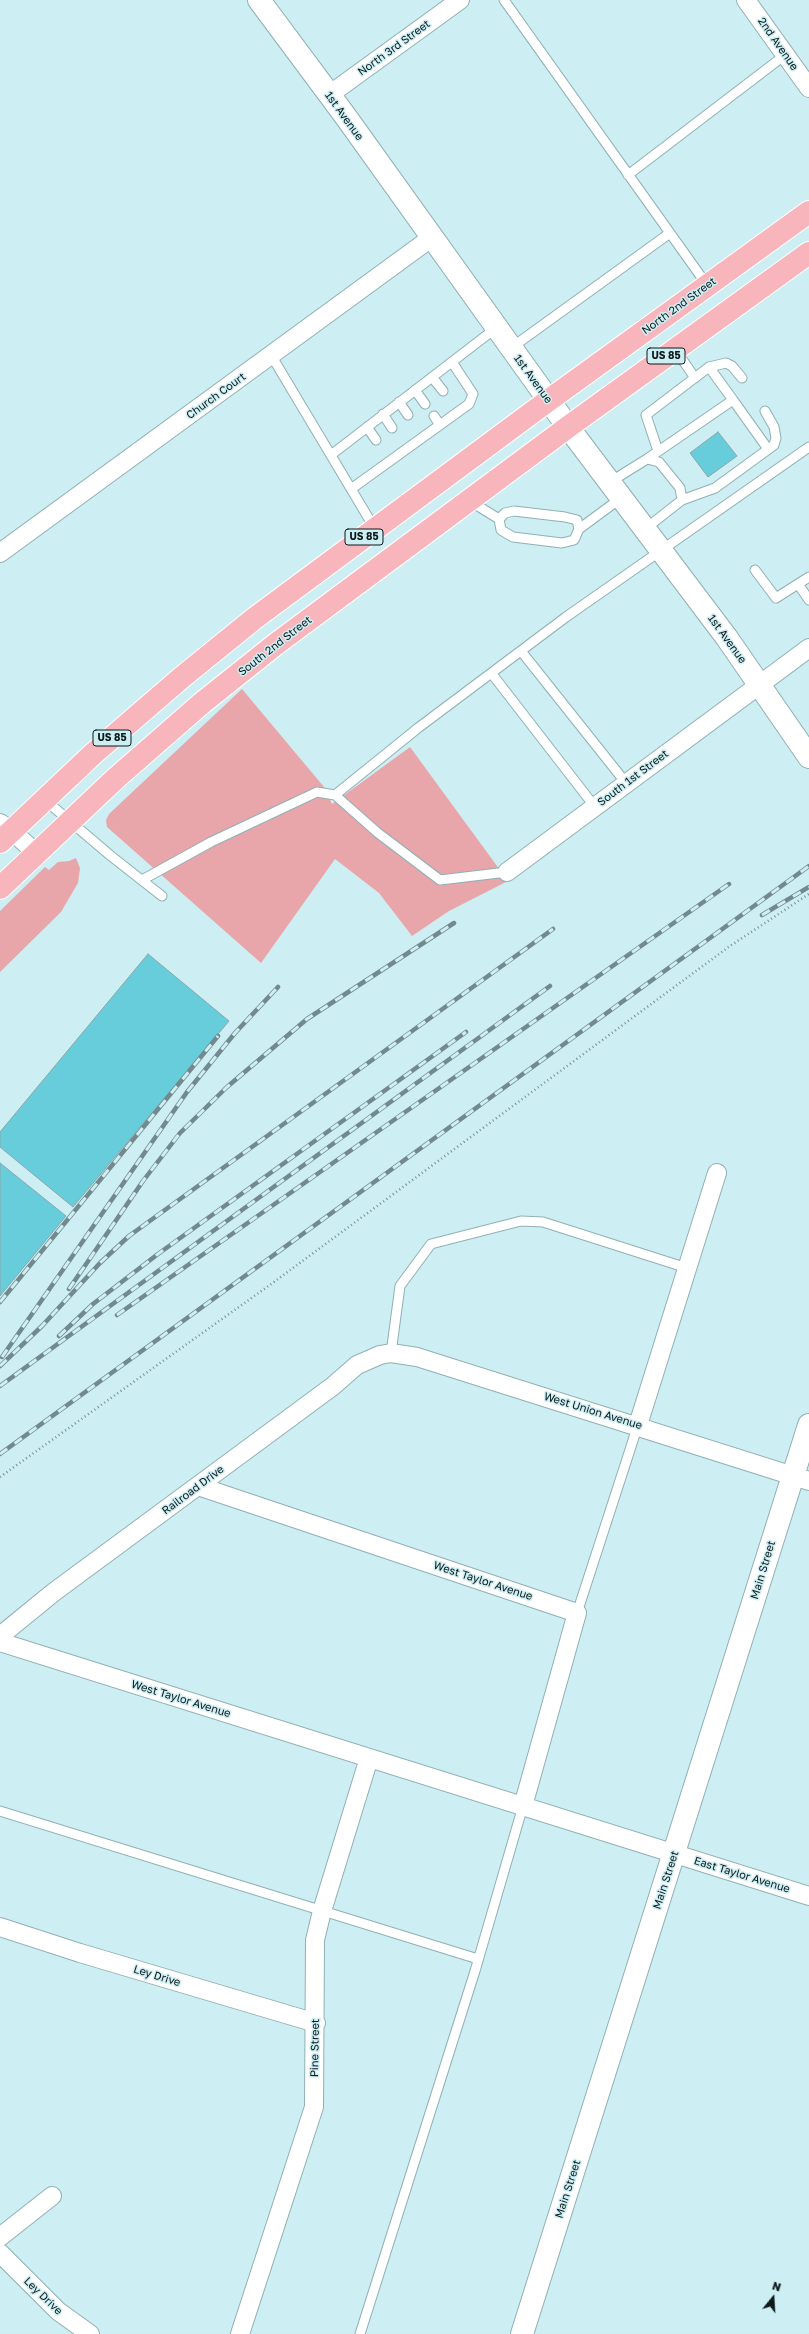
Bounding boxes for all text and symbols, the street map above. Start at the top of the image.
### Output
street label: 2nd Avenue [755,15,801,73]
street label: North 3rd Street [355,17,433,79]
street label: 1st Avenue [322,89,366,143]
street label: North 2nd Street [639,275,719,337]
road number: US 85 [647,348,685,364]
street label: 1st Avenue [511,352,555,406]
street label: Church Court [184,370,248,422]
road number: US 85 [345,529,383,545]
street label: 1st Avenue [705,612,749,666]
street label: South 2nd Street [236,613,314,679]
road number: US 85 [93,730,131,746]
street label: South 1st Street [595,747,671,809]
street label: West Union Avenue [542,1390,644,1432]
street label: Railroad Drive [160,1463,226,1517]
street label: Main Street [748,1539,778,1601]
street label: West Taylor Avenue [432,1559,534,1603]
street label: West Taylor Avenue [130,1678,232,1720]
street label: Main Street [650,1849,682,1911]
street label: East Taylor Avenue [692,1854,792,1896]
street label: Ley Drive [132,1963,182,1989]
street label: Pine Street [308,2019,322,2077]
street label: Main Street [552,2158,584,2220]
street label: Ley Drive [21,2274,65,2318]
north arrow [753,2278,793,2318]
text: N [771,2279,783,2294]

